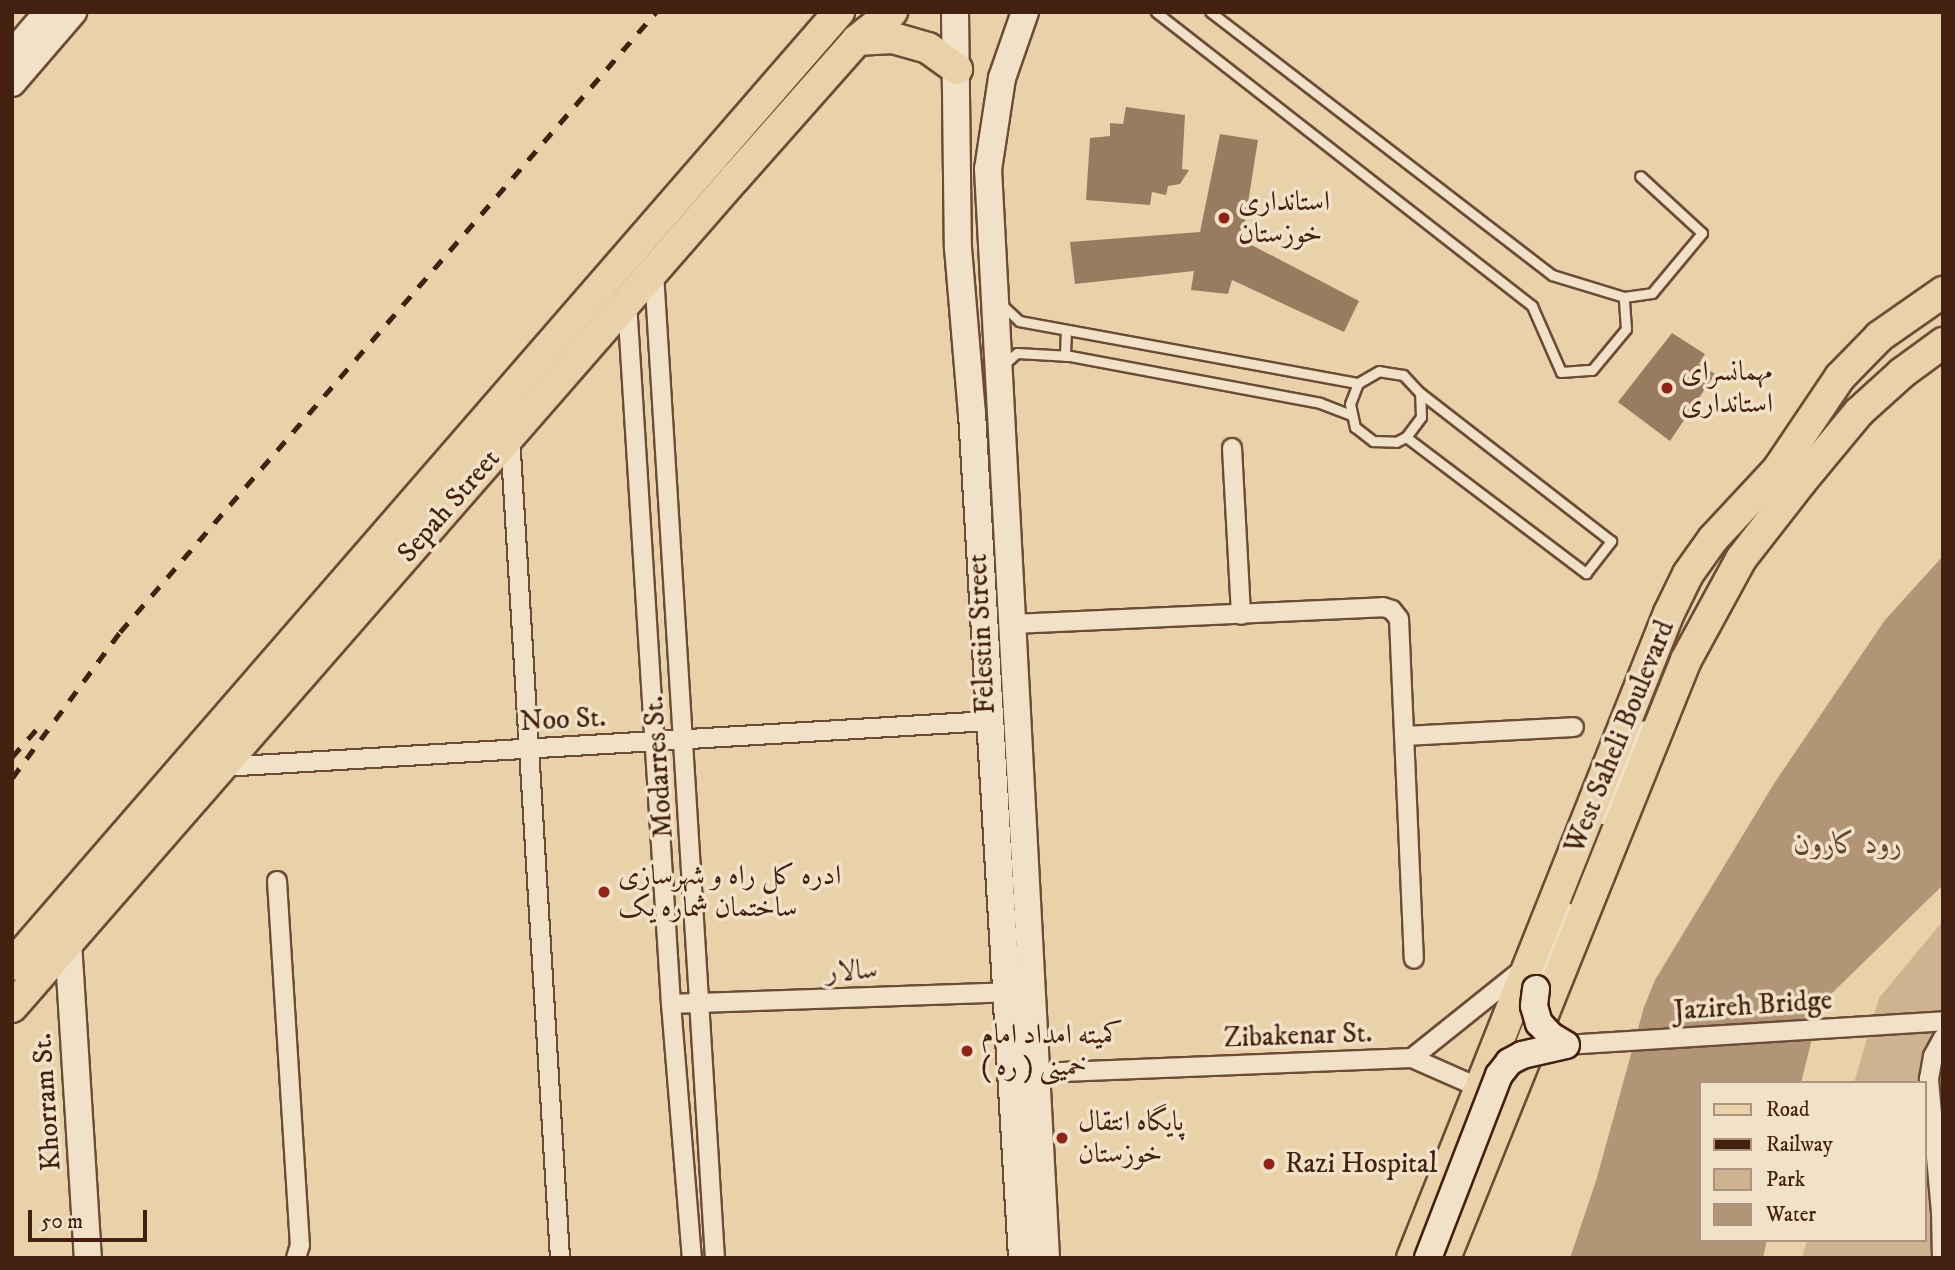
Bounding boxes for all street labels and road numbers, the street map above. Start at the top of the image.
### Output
street label: Sepah Street [391,442,507,570]
street label: Felestin Street [961,553,1003,715]
street label: West Saheli Boulevard [1558,616,1682,858]
street label: Modarres St. [637,695,681,839]
street label: Noo St. [519,701,607,739]
street label: سالار [826,953,878,989]
street label: Jazireh Bridge [1673,984,1833,1028]
street label: Zibakenar St. [1223,1017,1373,1055]
street label: Khorram St. [25,1032,69,1172]

